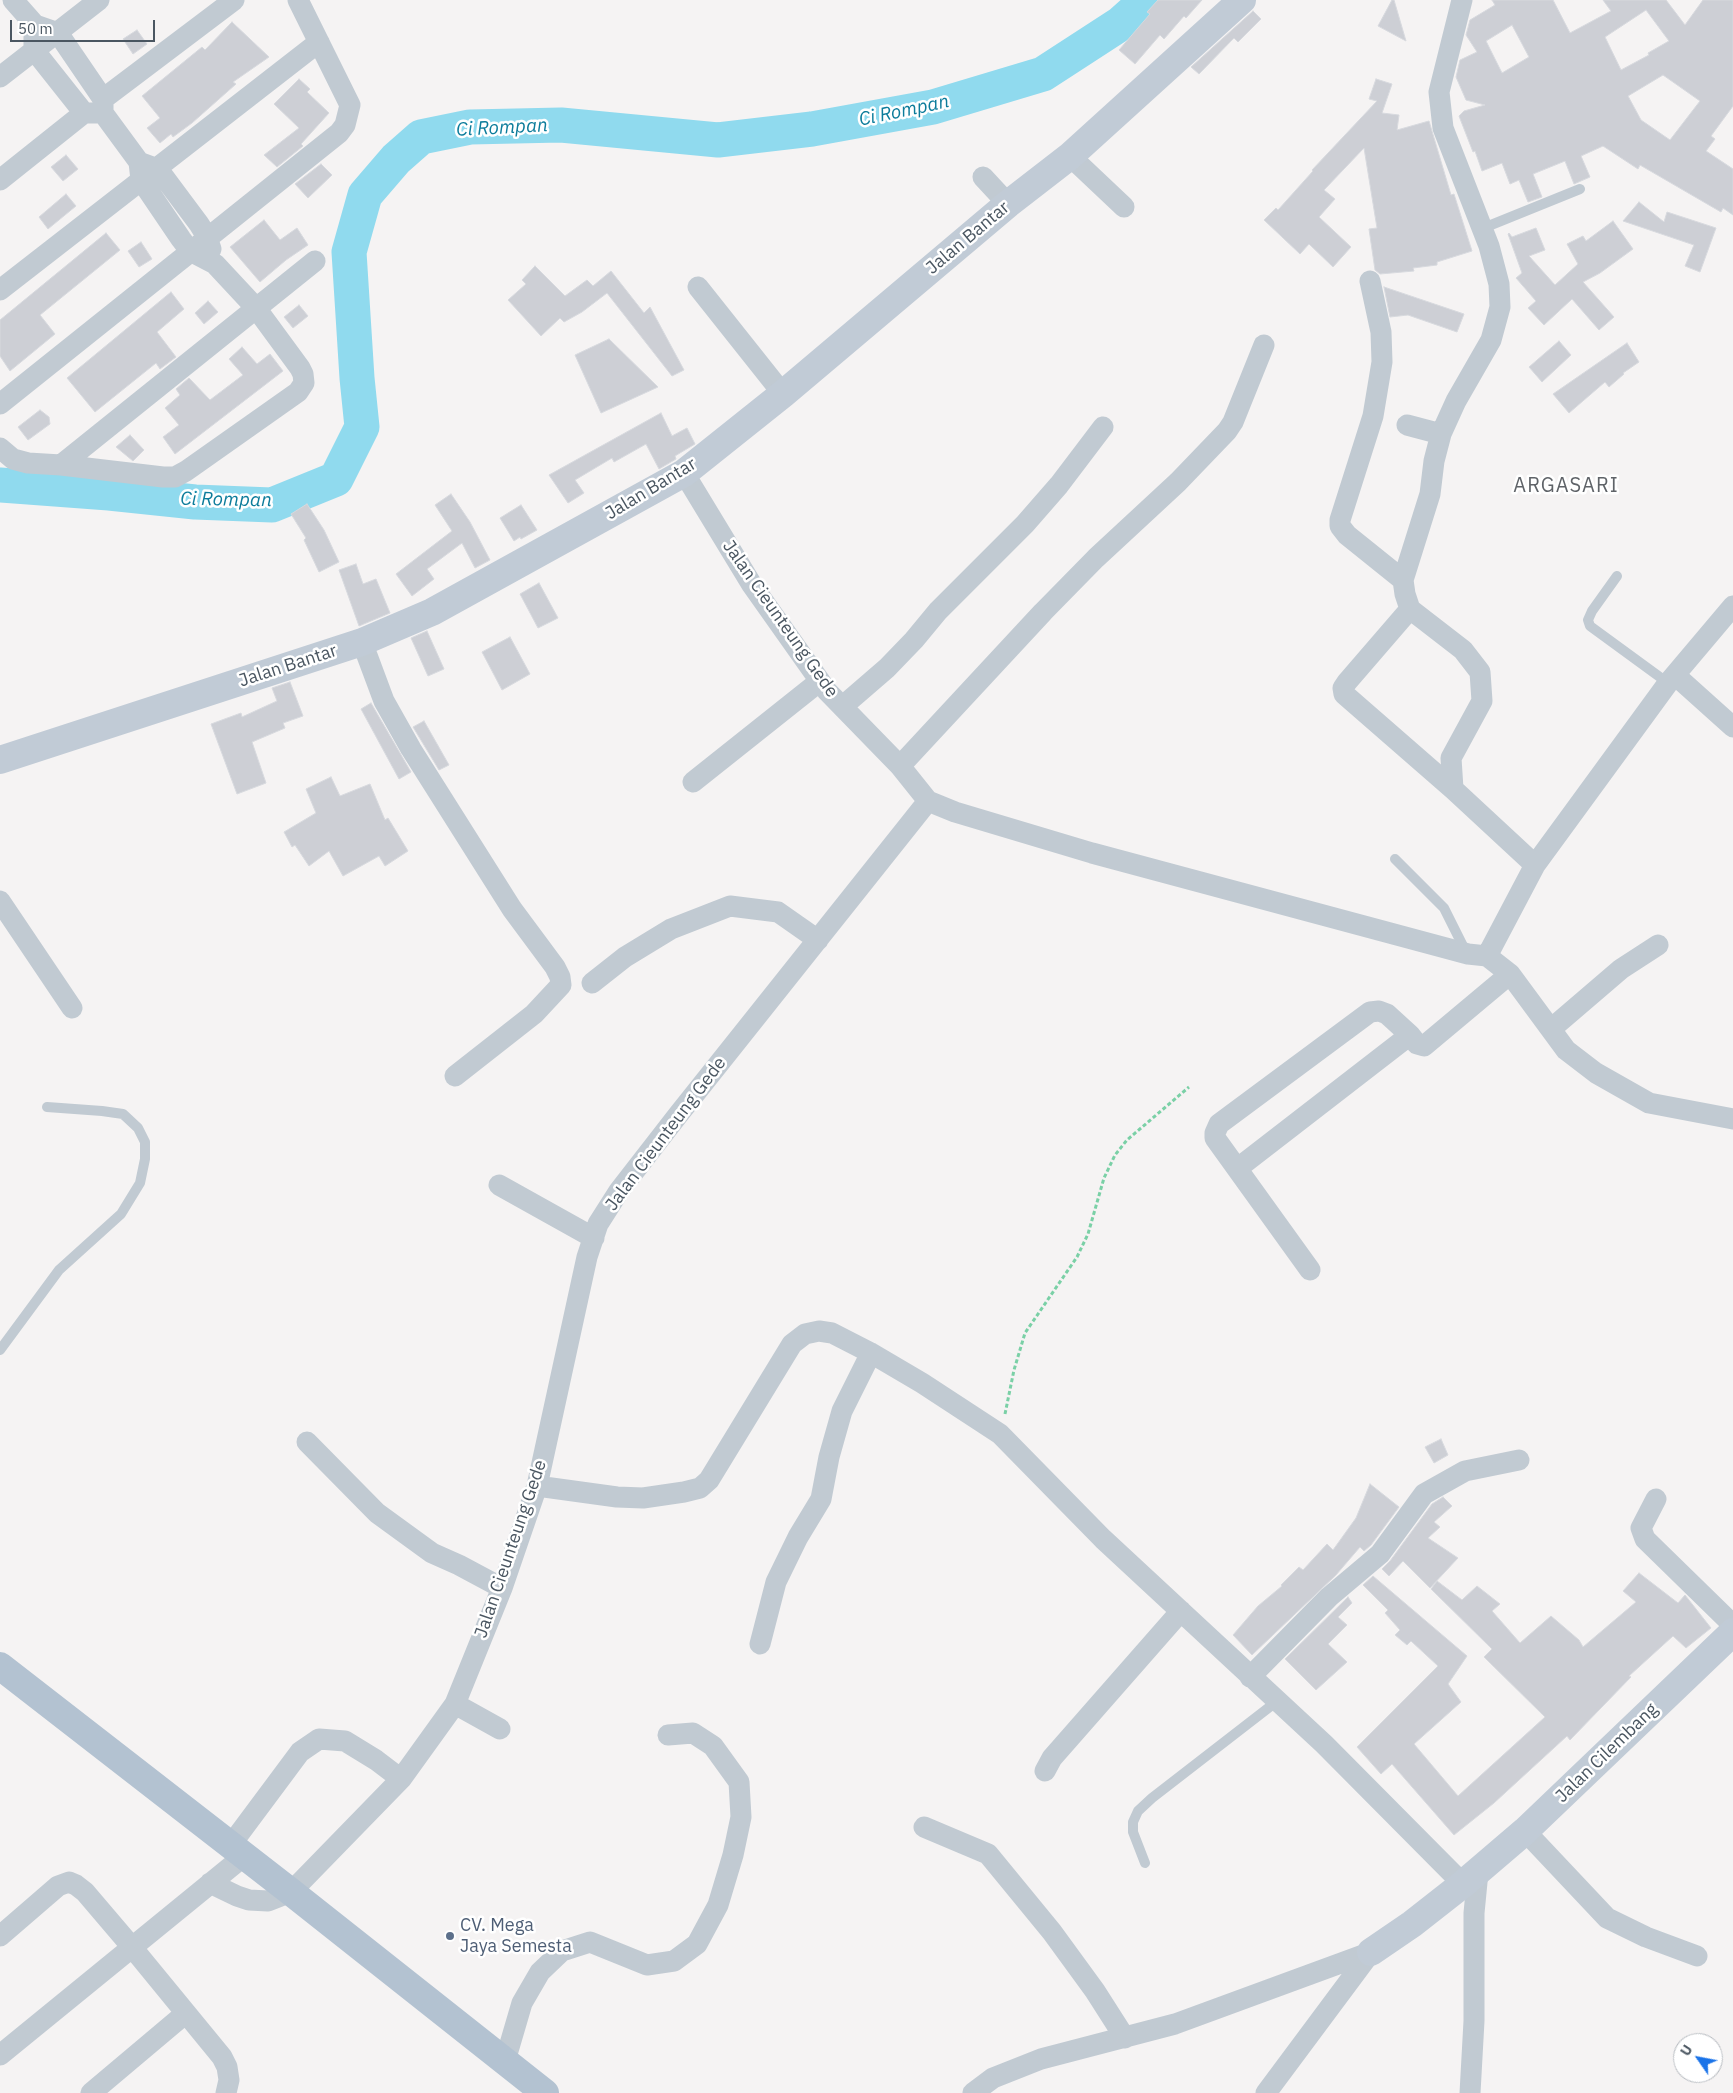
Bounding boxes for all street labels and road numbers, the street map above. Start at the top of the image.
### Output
street label: Jalan Bantar [922,197,1014,279]
street label: Jalan Bantar [602,454,700,524]
street label: Jalan Cieunteung Gede [718,536,842,702]
street label: Jalan Bantar [236,640,340,692]
street label: Jalan Cieunteung Gede [601,1053,731,1215]
street label: Jalan Cieunteung Gede [470,1457,552,1641]
street label: Jalan Cilembang [1551,1699,1663,1807]

